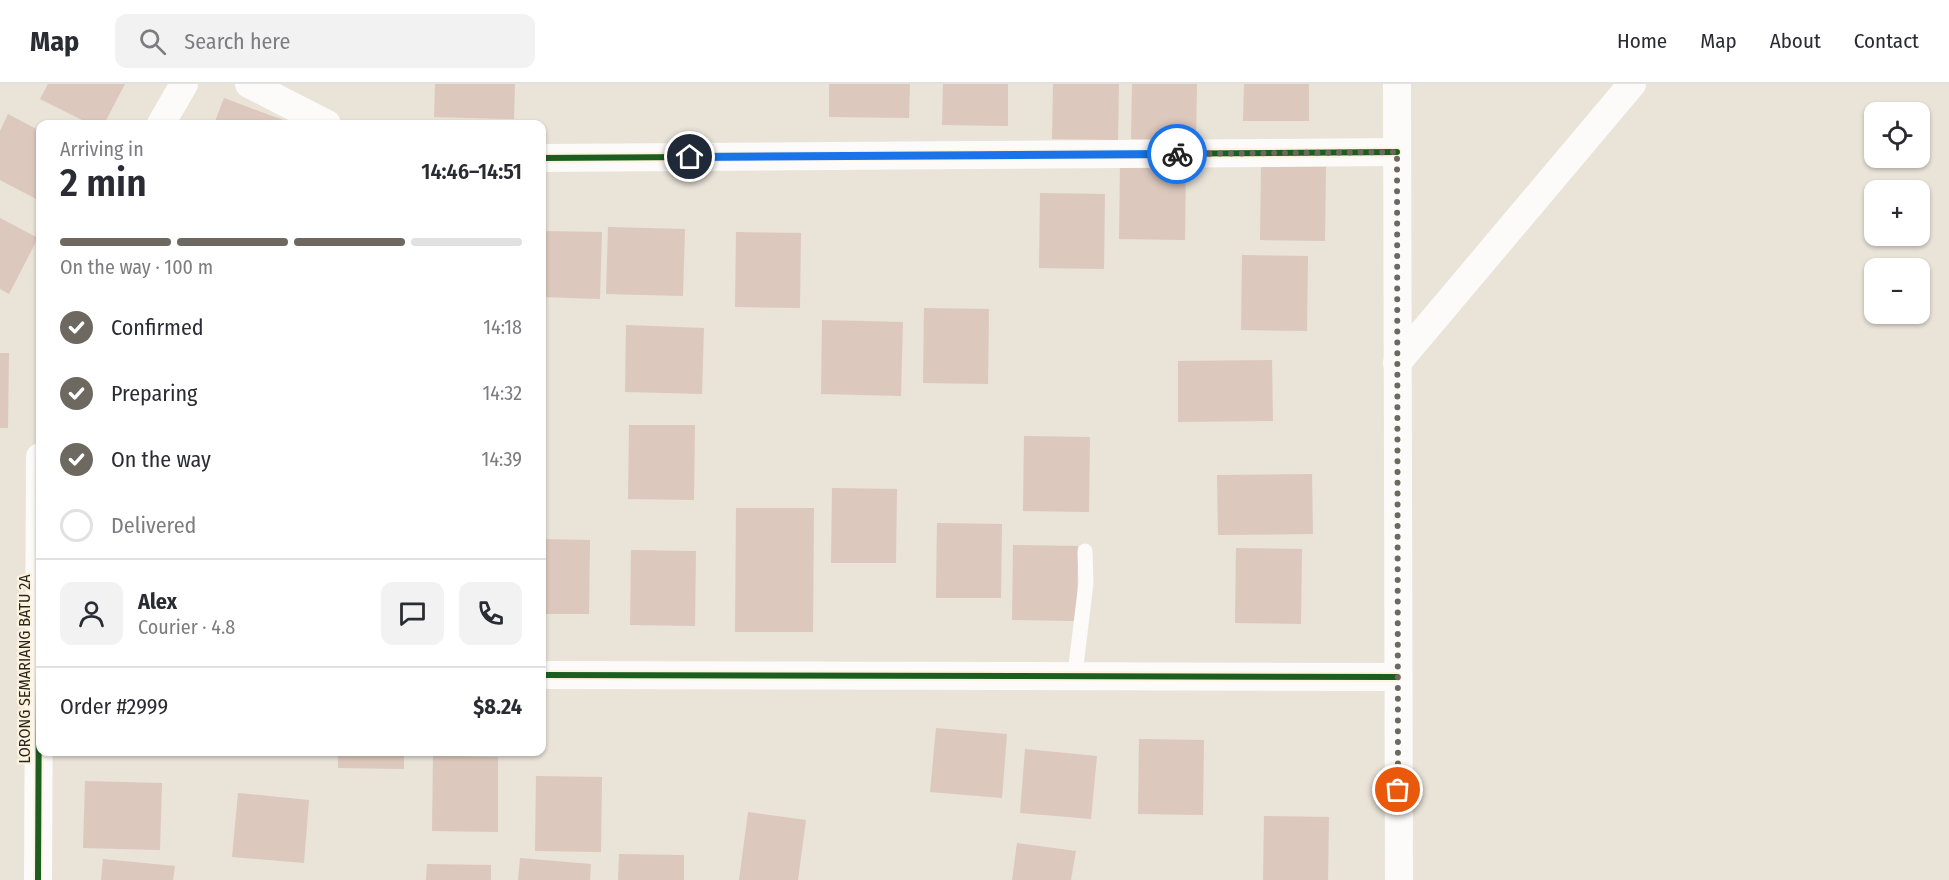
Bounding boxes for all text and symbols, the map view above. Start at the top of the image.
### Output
search box [115,14,535,68]
text: Map [30,25,79,58]
icon: search [136,25,169,58]
text: Search here [184,28,290,55]
text: Home [1617,28,1667,54]
text: Map [1700,28,1737,54]
text: About [1770,28,1821,54]
text: Contact [1854,28,1919,54]
map controls [1864,102,1930,324]
button: locate [1864,102,1930,168]
courier [1147,124,1207,184]
pin [664,131,715,182]
text: Arriving in [60,137,144,161]
icon: bike [1161,138,1194,171]
icon: home [673,140,706,173]
text: 14:46–14:51 [421,158,522,185]
text: 2 min [60,160,147,206]
button: + [1864,180,1930,246]
text: On the way · 100 m [60,255,213,279]
button: − [1864,258,1930,324]
icon: check [60,311,93,344]
text: Confirmed [111,314,204,341]
text: 14:18 [483,315,522,339]
icon: check [60,377,93,410]
text: Preparing [111,380,197,407]
text: 14:32 [482,381,522,405]
icon: check [60,443,93,476]
text: On the way [111,446,211,473]
text: 14:39 [482,447,522,471]
text: Delivered [111,512,196,539]
street label: LORONG SEMARIANG BATU 2A [15,574,34,764]
button: person [60,582,123,645]
button: chat [381,582,444,645]
button: phone [459,582,522,645]
text: Alex [138,588,177,615]
text: Courier · 4.8 [138,615,235,639]
text: Order #2999 [60,693,168,720]
text: $8.24 [473,693,522,720]
pin [1372,764,1423,815]
icon: bag [1381,773,1414,806]

